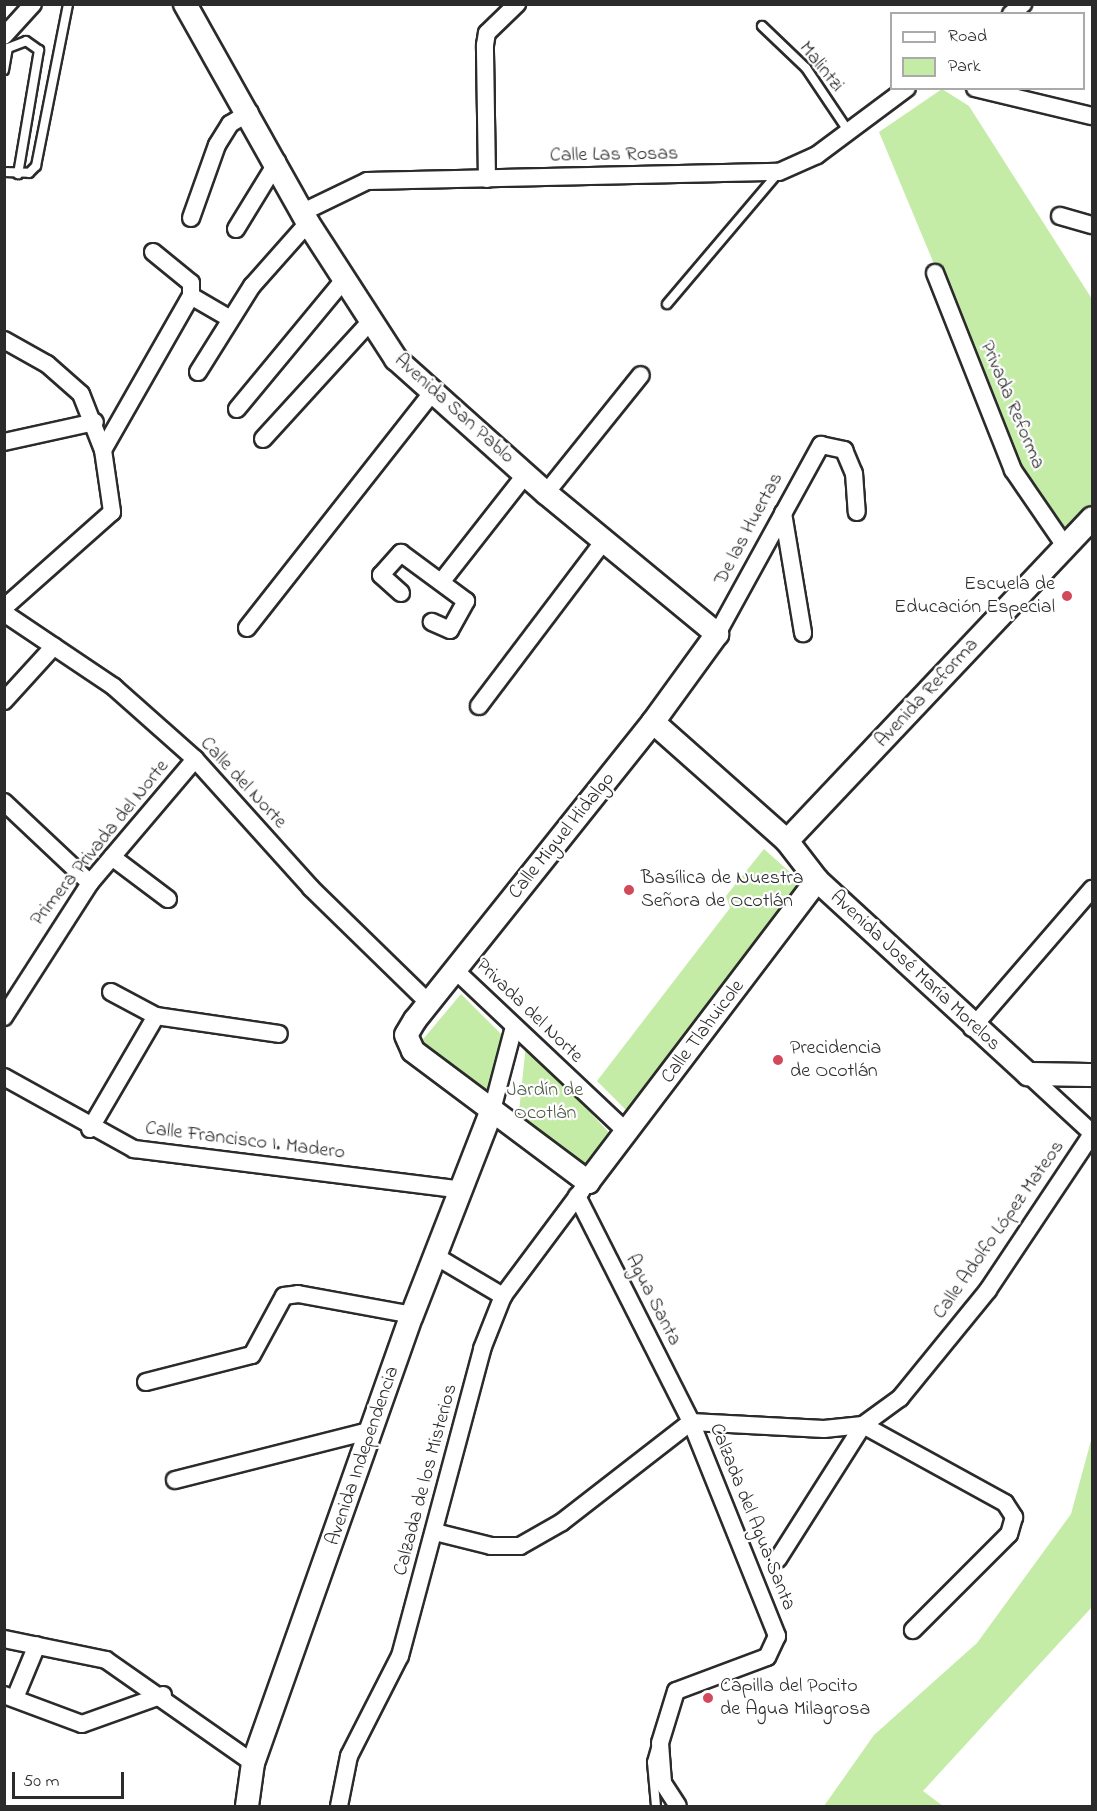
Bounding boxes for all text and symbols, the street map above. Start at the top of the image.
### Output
legend [890,12,1085,90]
text: Road [948,24,987,50]
street label: Malintzi [793,37,849,97]
text: Park [948,54,981,80]
street label: Calle Las Rosas [550,142,678,168]
street label: Privada Reforma [974,337,1050,473]
street label: Avenida San Pablo [389,349,519,469]
street label: De las Huertas [709,469,789,589]
place label: Escuela de Educación Especial [894,572,1055,619]
marker: Escuela de Educación Especial [1060,589,1074,603]
street label: Avenida Reforma [870,633,984,753]
street label: Calle del Norte [194,732,292,834]
street label: Primera Privada del Norte [26,755,174,931]
street label: Calle Miguel Hidalgo [504,768,620,904]
place label: Basílica de Nuestra Señora de Ocotlán [641,867,804,914]
marker: Basílica de Nuestra Señora de Ocotlán [622,883,636,897]
street label: Avenida José María Morelos [825,886,1005,1056]
street label: Privada del Norte [470,954,588,1068]
street label: Calle Tlahuicole [656,975,750,1089]
place label: Precidencia de Ocotlán [790,1036,881,1083]
marker: Precidencia de Ocotlán [771,1053,785,1067]
park label: Jardín de Ocotlán [507,1079,583,1126]
street label: Calle Francisco I. Madero [144,1117,346,1165]
street label: Calle Adolfo López Mateos [928,1136,1070,1324]
street label: Agua Santa [620,1250,686,1350]
street label: Avenida Independencia [321,1363,405,1549]
street label: Calzada de los Misterios [389,1382,463,1578]
street label: Calzada del Agua Santa [704,1420,800,1614]
place label: Capilla del Pocito de Agua Milagrosa [720,1674,870,1721]
marker: Capilla del Pocito de Agua Milagrosa [701,1691,715,1705]
scale bar [15,1760,128,1798]
text: 50 m [23,1769,60,1795]

